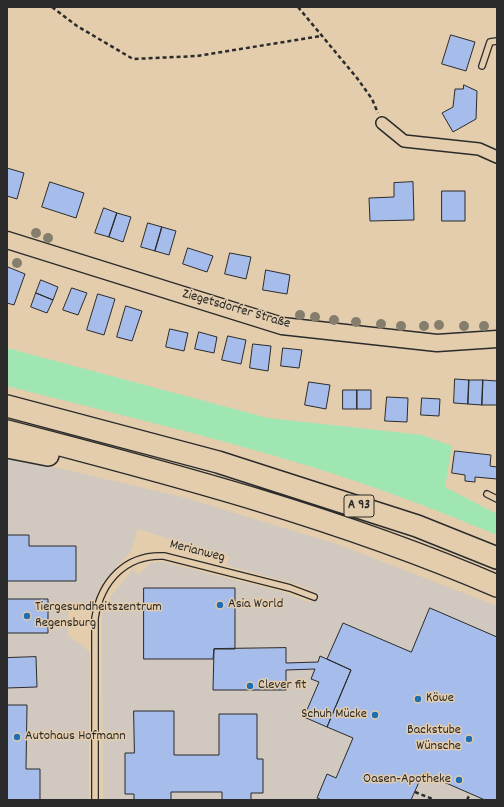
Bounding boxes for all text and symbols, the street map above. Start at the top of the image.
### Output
street label: Ziegetsdorfer Straße [180,287,292,333]
road number: A 93 [344,495,374,517]
street label: Merianweg [168,537,226,567]
place label: Asia World [228,597,283,613]
place label: Tiergesundheitszentrum Regensburg [35,600,162,632]
marker: Asia World [215,600,225,610]
marker: Tiergesundheitszentrum Regensburg [22,611,32,621]
place label: Clever fit [258,678,306,694]
marker: Clever fit [245,681,255,691]
place label: Köwe [426,691,454,707]
marker: Köwe [413,694,423,704]
place label: Schuh Mücke [301,707,367,723]
marker: Schuh Mücke [370,710,380,720]
place label: Backstube Wünsche [407,723,461,756]
place label: Autohaus Hofmann [25,729,126,745]
marker: Autohaus Hofmann [12,732,22,742]
marker: Backstube Wünsche [464,734,474,744]
place label: Oasen-Apotheke [363,772,451,788]
marker: Oasen-Apotheke [454,775,464,785]

